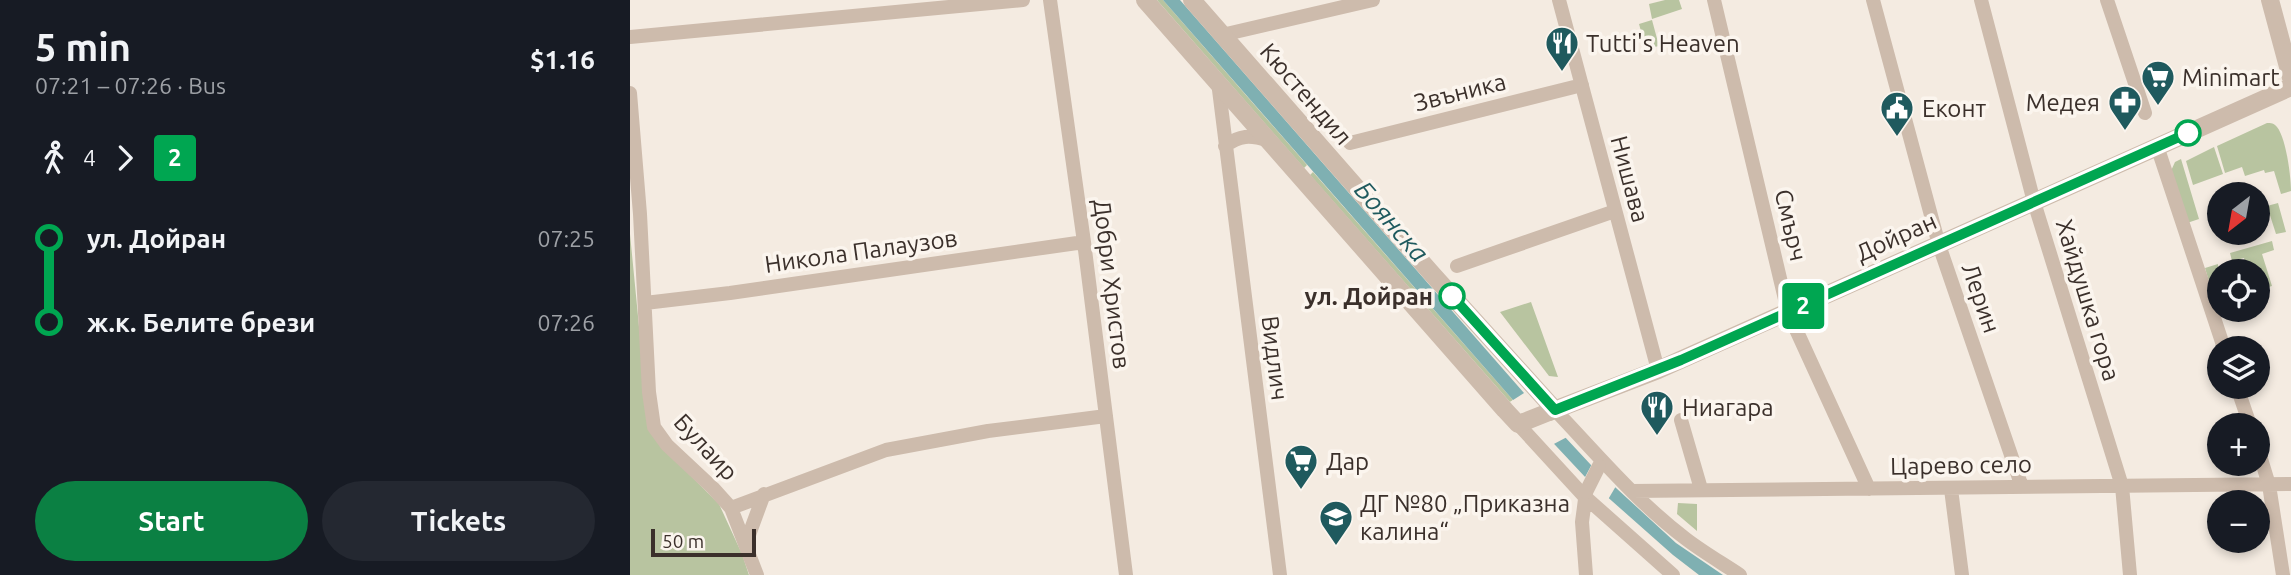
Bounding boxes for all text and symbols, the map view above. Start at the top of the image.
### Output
restaurant icon: Tutti's Heaven [1543,24,1581,73]
text: 5 min [35,26,131,68]
place label: Tutti's Heaven [1586,30,1740,57]
street label: Кюстендил [1255,38,1357,150]
text: $1.16 [530,45,595,74]
supermarket icon: Minimart [2139,58,2177,107]
place label: Minimart [2182,64,2280,91]
street label: Звъника [1411,68,1509,116]
text: 07:21 – 07:26 · Bus [35,73,226,98]
pharmacy icon: Медея [2106,83,2144,132]
public building icon: Еконт [1878,89,1916,138]
place label: Медея [2026,89,2100,116]
place label: Еконт [1922,95,1986,122]
unlabelled marker [2175,120,2201,146]
street label: Нишава [1606,133,1654,225]
icon: walk [35,139,73,177]
icon: forward [106,139,144,177]
text: 2 [168,144,182,171]
text: 4 [83,145,96,170]
water label: Боянска [1349,175,1435,267]
north arrow [2207,182,2270,245]
map controls [2207,182,2270,553]
street label: Смърч [1770,186,1812,264]
street label: Добри Христов [1088,197,1136,371]
street label: Дойран [1852,207,1940,267]
street label: Хайдушка гора [2051,216,2125,384]
text: ул. Дойран [87,224,226,253]
street label: Никола Палаузов [763,224,959,278]
text: 07:25 [537,226,595,251]
button: locate [2207,259,2270,322]
street label: Лерин [1956,260,2006,336]
place label: ул. Дойран [1305,283,1433,310]
marker: ул. Дойран [1439,283,1465,309]
line badge: 2 [1780,283,1826,329]
text: 2 [1796,292,1810,319]
text: ж.к. Белите брези [87,308,315,337]
text: 07:26 [537,310,595,335]
street label: Видлич [1256,314,1294,402]
button: layers [2207,336,2270,399]
restaurant icon: Ниагара [1638,388,1676,437]
place label: Ниагара [1682,394,1774,421]
street label: Булаир [669,408,743,486]
button: + [2207,413,2270,476]
supermarket icon: Дар [1282,442,1320,491]
place label: Дар [1326,448,1369,475]
street label: Царево село [1890,450,2032,480]
button: Start [35,481,308,561]
button: Tickets [322,481,595,561]
place label: ДГ №80 „Приказна калина“ [1360,490,1570,545]
button: − [2207,490,2270,553]
school or university icon: ДГ №80 „Приказна калина“ [1317,498,1355,547]
scale bar [651,526,756,558]
text: 50 m [662,530,704,552]

